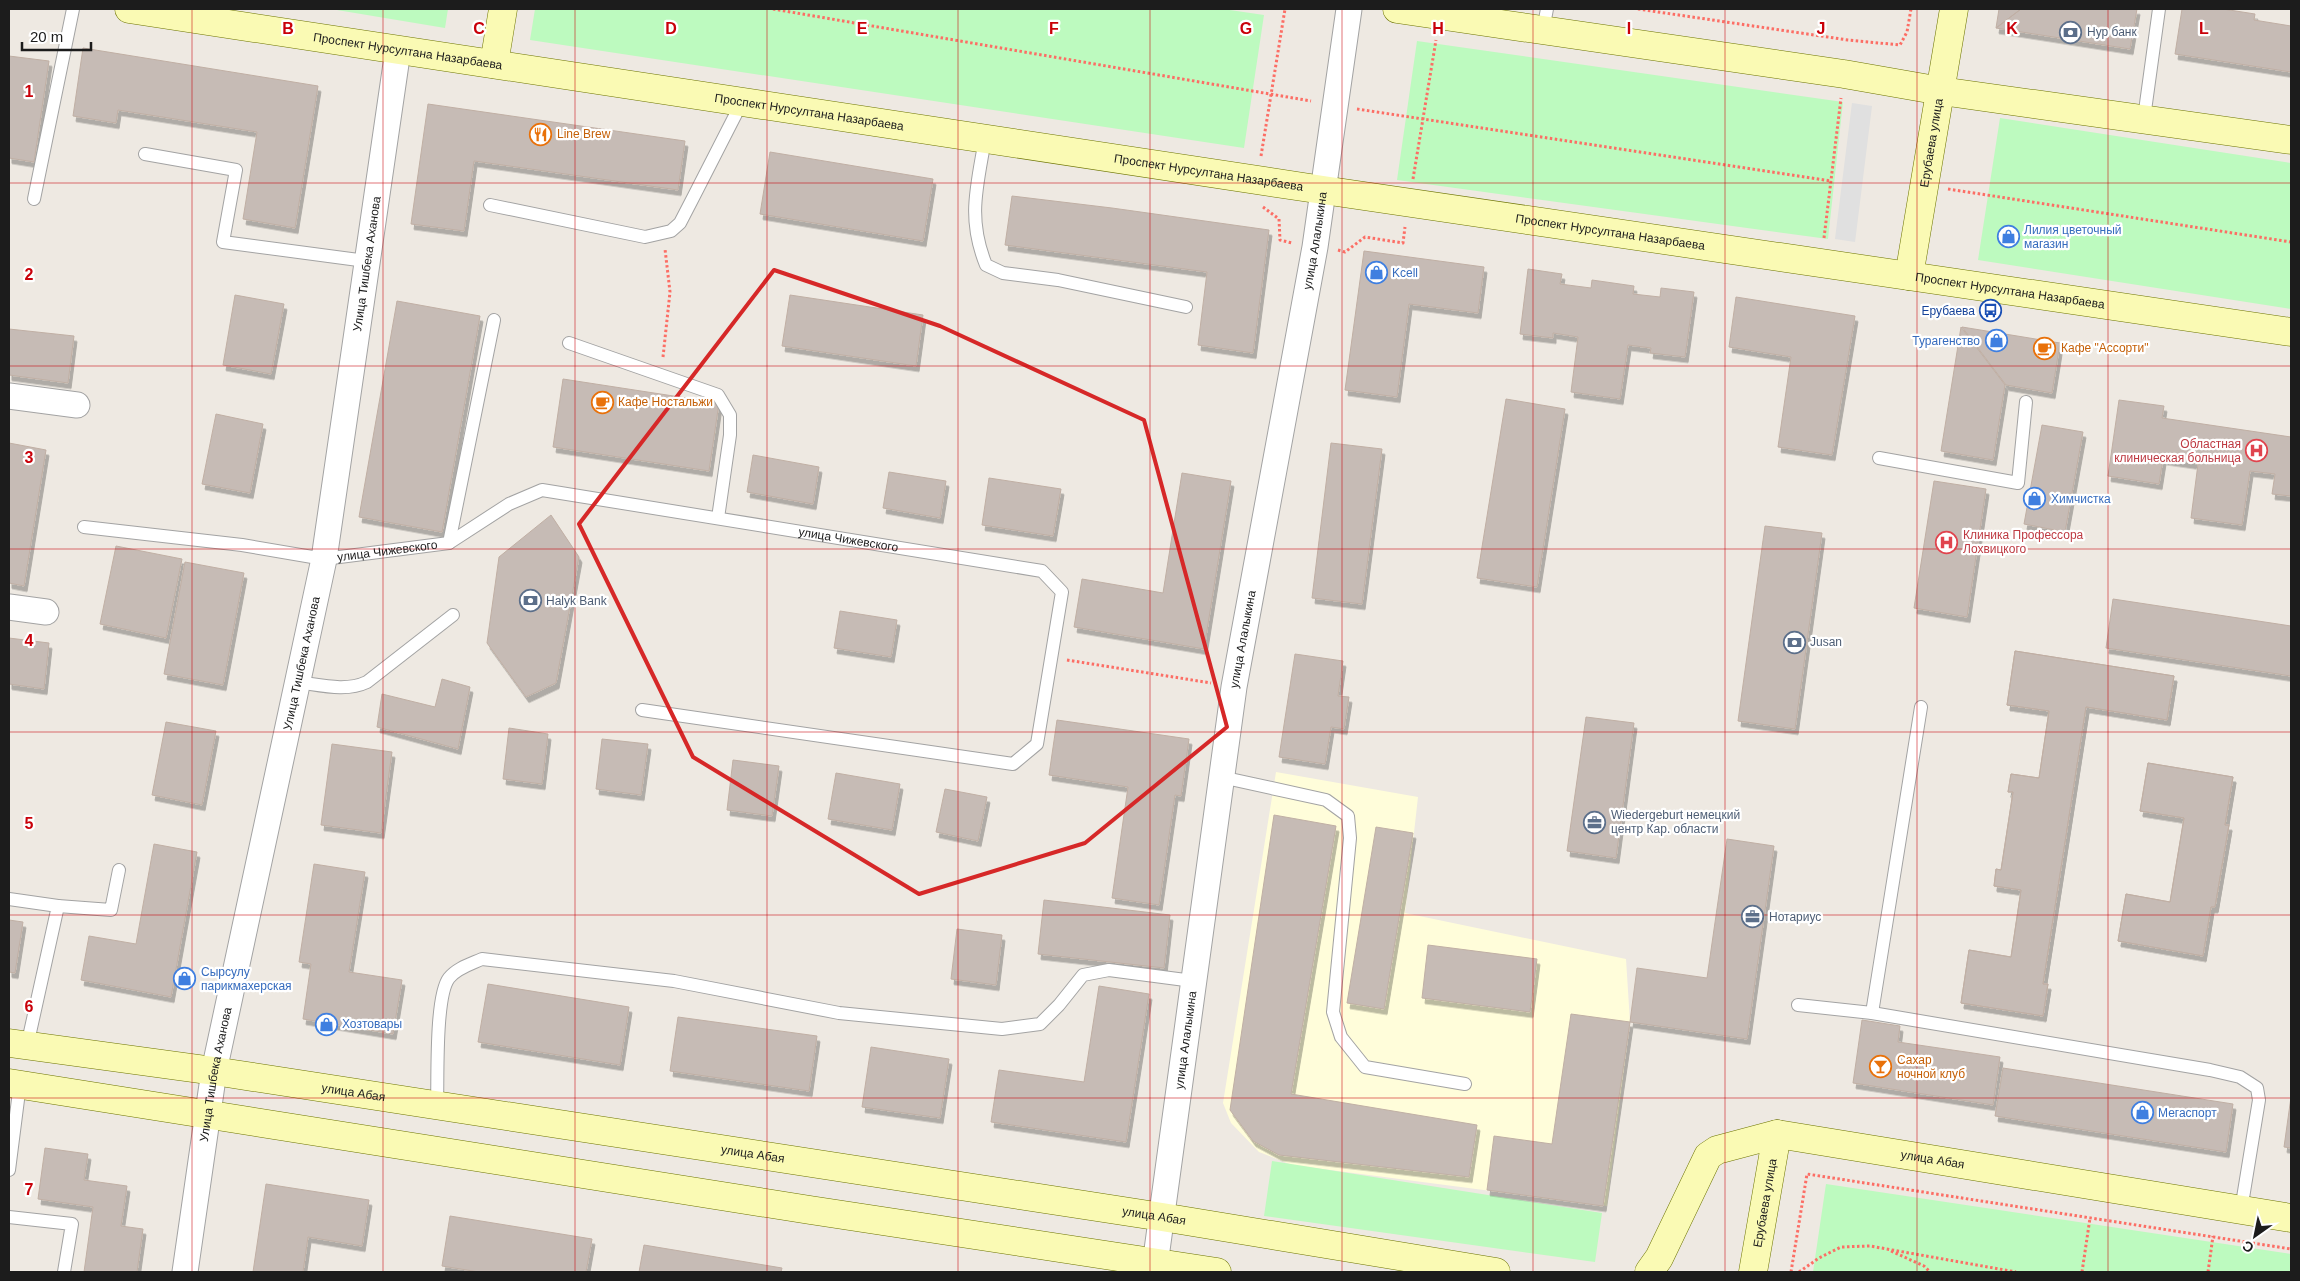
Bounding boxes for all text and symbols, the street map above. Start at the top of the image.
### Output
scale bar [22,20,91,52]
text: B [282,20,294,37]
text: C [473,20,485,37]
text: D [665,20,677,37]
text: E [857,20,868,37]
text: F [1049,20,1059,37]
text: G [1240,20,1252,37]
text: H [1432,20,1444,37]
text: I [1627,20,1631,37]
text: J [1817,20,1825,37]
text: K [2006,20,2018,37]
bank icon: Нур банк [2059,20,2083,44]
text: L [2199,20,2209,37]
place label: Нур банк [2087,25,2137,39]
text: 20 m [30,28,63,45]
street label: Проспект Нурсултана Назарбаева [312,30,504,73]
text: 1 [25,83,34,100]
street label: Проспект Нурсултана Назарбаева [714,91,905,133]
street label: Ерубаева улица [1917,97,1946,188]
restaurant icon: Line Brew [529,122,553,146]
place label: Line Brew [557,127,611,141]
street label: Проспект Нурсултана Назарбаева [1113,151,1305,194]
street label: улица Алалыкина [1300,191,1330,291]
street label: Улица Тишбека Аханова [350,195,384,332]
street label: Проспект Нурсултана Назарбаева [1515,211,1706,253]
place label: Лилия цветочный магазин [2024,223,2121,251]
shop icon: Лилия цветочный магазин [1996,225,2020,249]
shop icon: Kcell [1364,261,1388,285]
text: 2 [25,266,34,283]
place label: Kcell [1392,266,1418,280]
street label: Проспект Нурсултана Назарбаева [1914,270,2106,312]
bus stop icon: Ерубаева [1979,299,2003,323]
place label: Ерубаева [1921,304,1975,318]
shop icon: Турагенство [1984,329,2008,353]
place label: Турагенство [1912,334,1980,348]
cafe icon: Кафе "Ассорти" [2033,336,2057,360]
place label: Кафе "Ассорти" [2061,341,2149,355]
cafe icon: Кафе Ностальжи [590,390,614,414]
place label: Кафе Ностальжи [618,395,713,409]
place label: Областная клиническая больница [2114,437,2241,465]
hospital icon: Областная клиническая больница [2245,439,2269,463]
text: 3 [25,449,34,466]
shop icon: Химчистка [2023,487,2047,511]
place label: Химчистка [2051,492,2111,506]
street label: улица Чижевского [797,525,900,555]
place label: Клиника Профессора Лохвицкого [1963,528,2084,556]
hospital icon: Клиника Профессора Лохвицкого [1935,530,1959,554]
street label: улица Чижевского [336,538,439,564]
bank icon: Halyk Bank [518,589,542,613]
street label: улица Алалыкина [1227,589,1259,689]
place label: Halyk Bank [546,594,608,608]
street label: Улица Тишбека Аханова [280,595,323,732]
bank icon: Jusan [1782,630,1806,654]
text: 4 [25,632,34,649]
place label: Jusan [1810,635,1842,649]
place label: Wiedergeburt немецкий центр Кар. области [1611,808,1740,836]
office icon: Wiedergeburt немецкий центр Кар. области [1583,810,1607,834]
text: 5 [25,815,34,832]
office icon: Нотариус [1741,905,1765,929]
place label: Нотариус [1769,910,1821,924]
place label: Сырсулу парикмахерская [201,965,292,993]
shop icon: Сырсулу парикмахерская [173,967,197,991]
street label: улица Алалыкина [1172,990,1199,1090]
text: 6 [25,998,34,1015]
street label: Улица Тишбека Аханова [197,1006,235,1143]
shop icon: Хозтовары [314,1012,338,1036]
place label: Хозтовары [342,1017,402,1031]
place label: Сахар ночной клуб [1897,1053,1965,1081]
bar icon: Сахар ночной клуб [1869,1055,1893,1079]
street label: улица Абая [321,1081,386,1104]
shop icon: Мегаспорт [2130,1101,2154,1125]
place label: Мегаспорт [2158,1106,2217,1120]
street label: улица Абая [720,1142,786,1166]
street label: улица Абая [1900,1147,1965,1172]
street label: Ерубаева улица [1750,1157,1780,1249]
text: 7 [25,1181,34,1198]
street label: улица Абая [1121,1204,1187,1228]
north arrow [2230,1211,2280,1261]
text: С [2239,1237,2257,1256]

